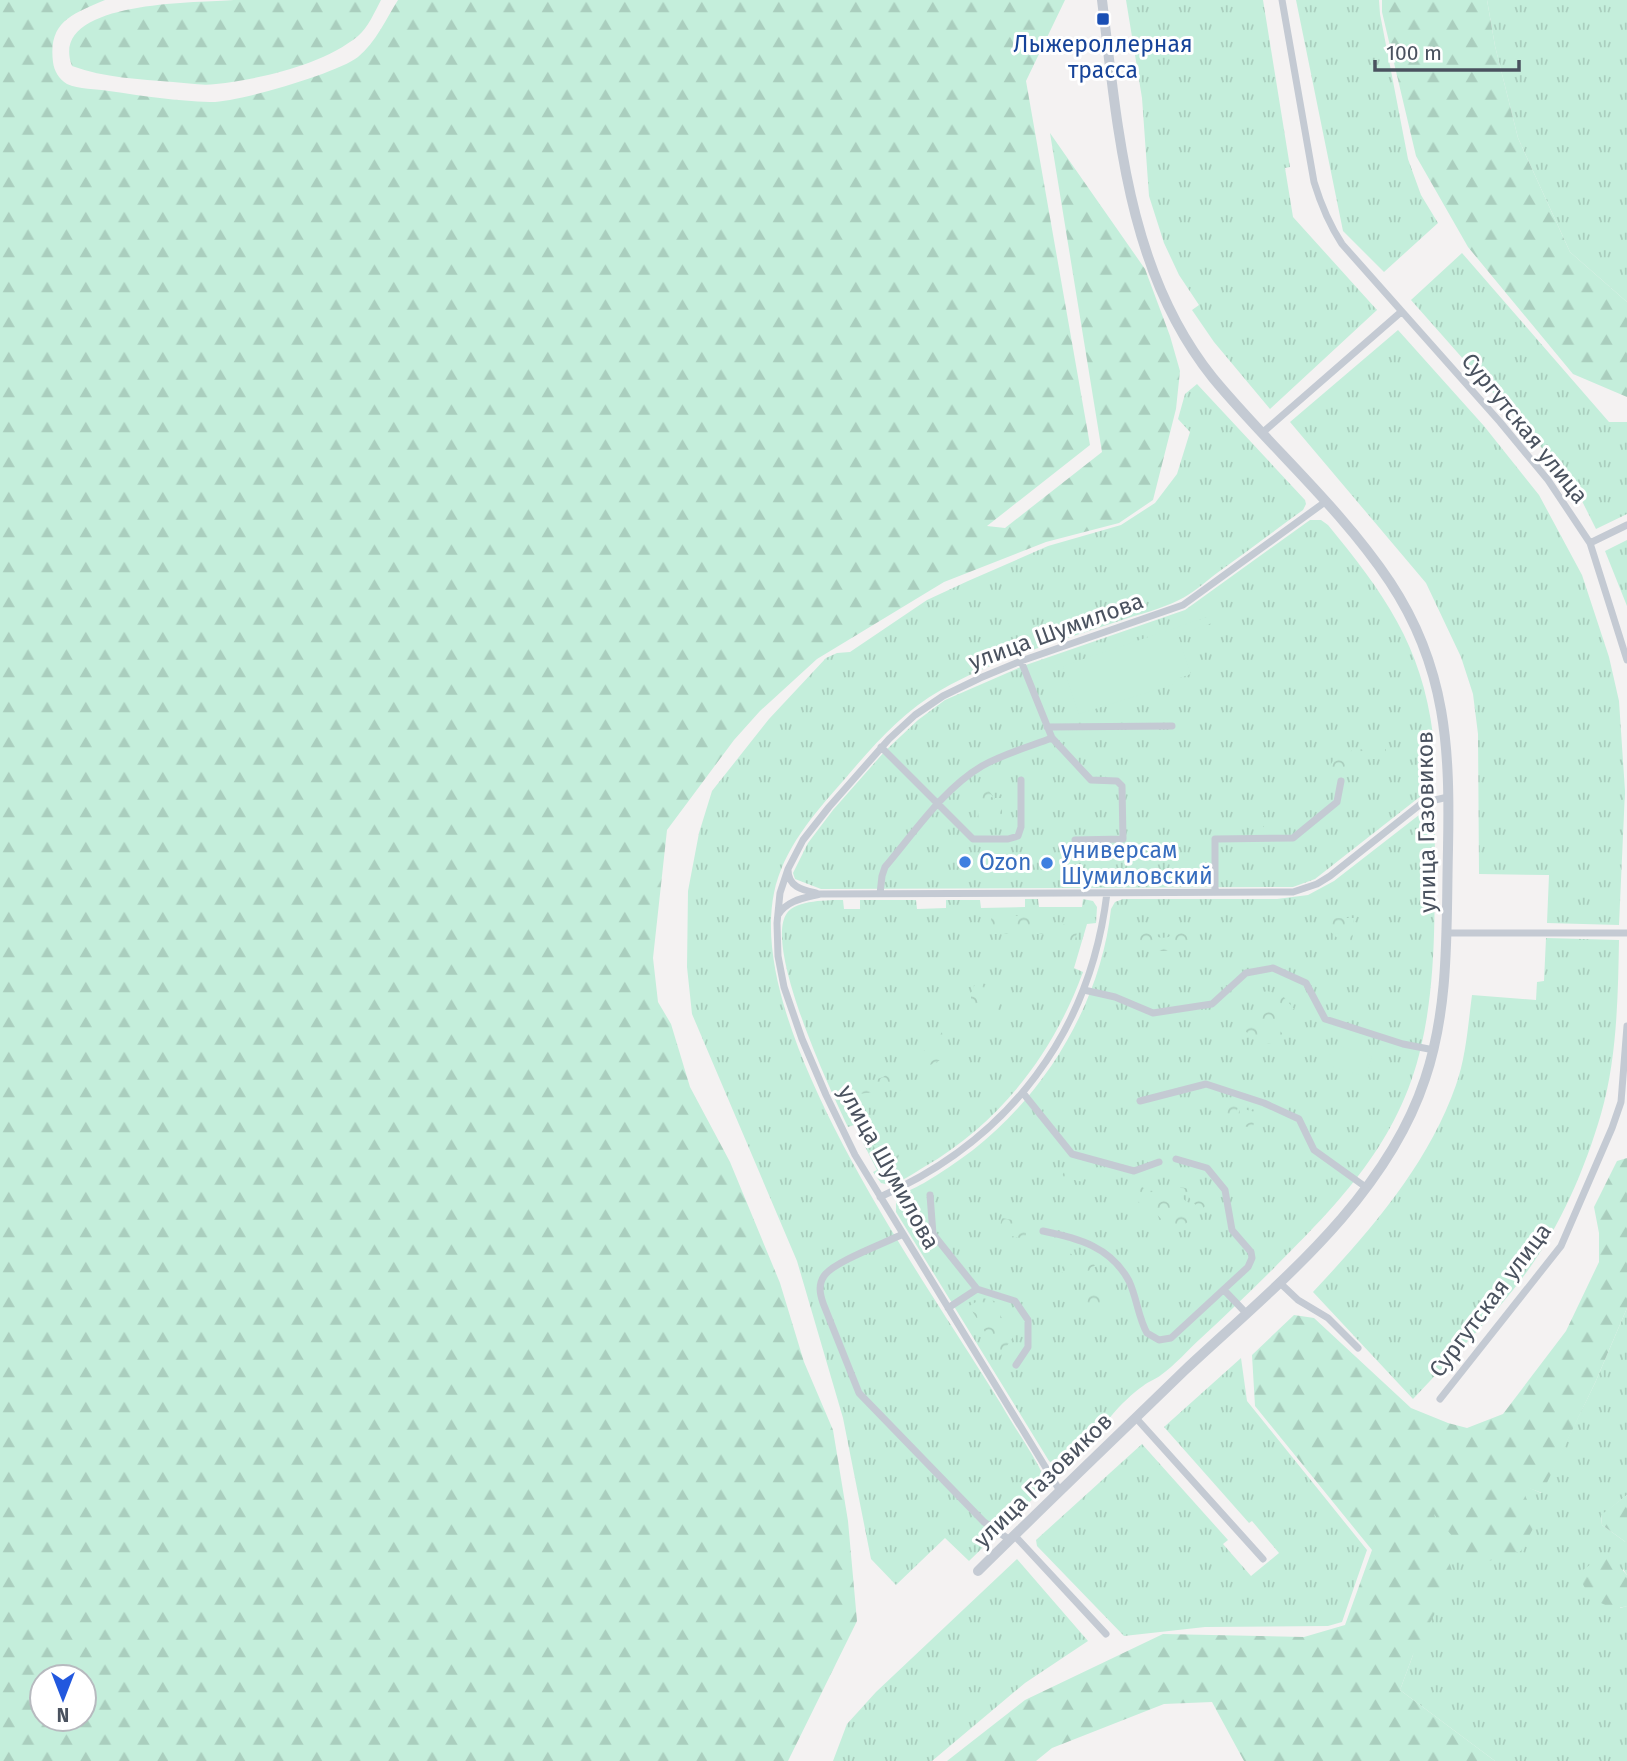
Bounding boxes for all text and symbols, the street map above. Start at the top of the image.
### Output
marker: Лыжероллерная трасса [1095,11,1111,27]
scale bar [1375,28,1518,72]
place label: Лыжероллерная трасса [1013,30,1193,84]
text: 100 m [1386,40,1442,66]
street label: Сургутская улица [1456,347,1594,509]
street label: улица Шумилова [965,586,1147,676]
street label: улица Газовиков [1410,731,1442,913]
place label: универсам Шумиловский [1061,836,1213,890]
place label: Ozon [979,848,1032,876]
marker: Ozon [957,854,973,870]
marker: универсам Шумиловский [1039,855,1055,871]
street label: улица Шумилова [832,1080,946,1254]
street label: Сургутская улица [1423,1217,1557,1383]
street label: улица Газовиков [968,1407,1118,1553]
north arrow [28,1663,98,1733]
text: N [57,1703,69,1726]

